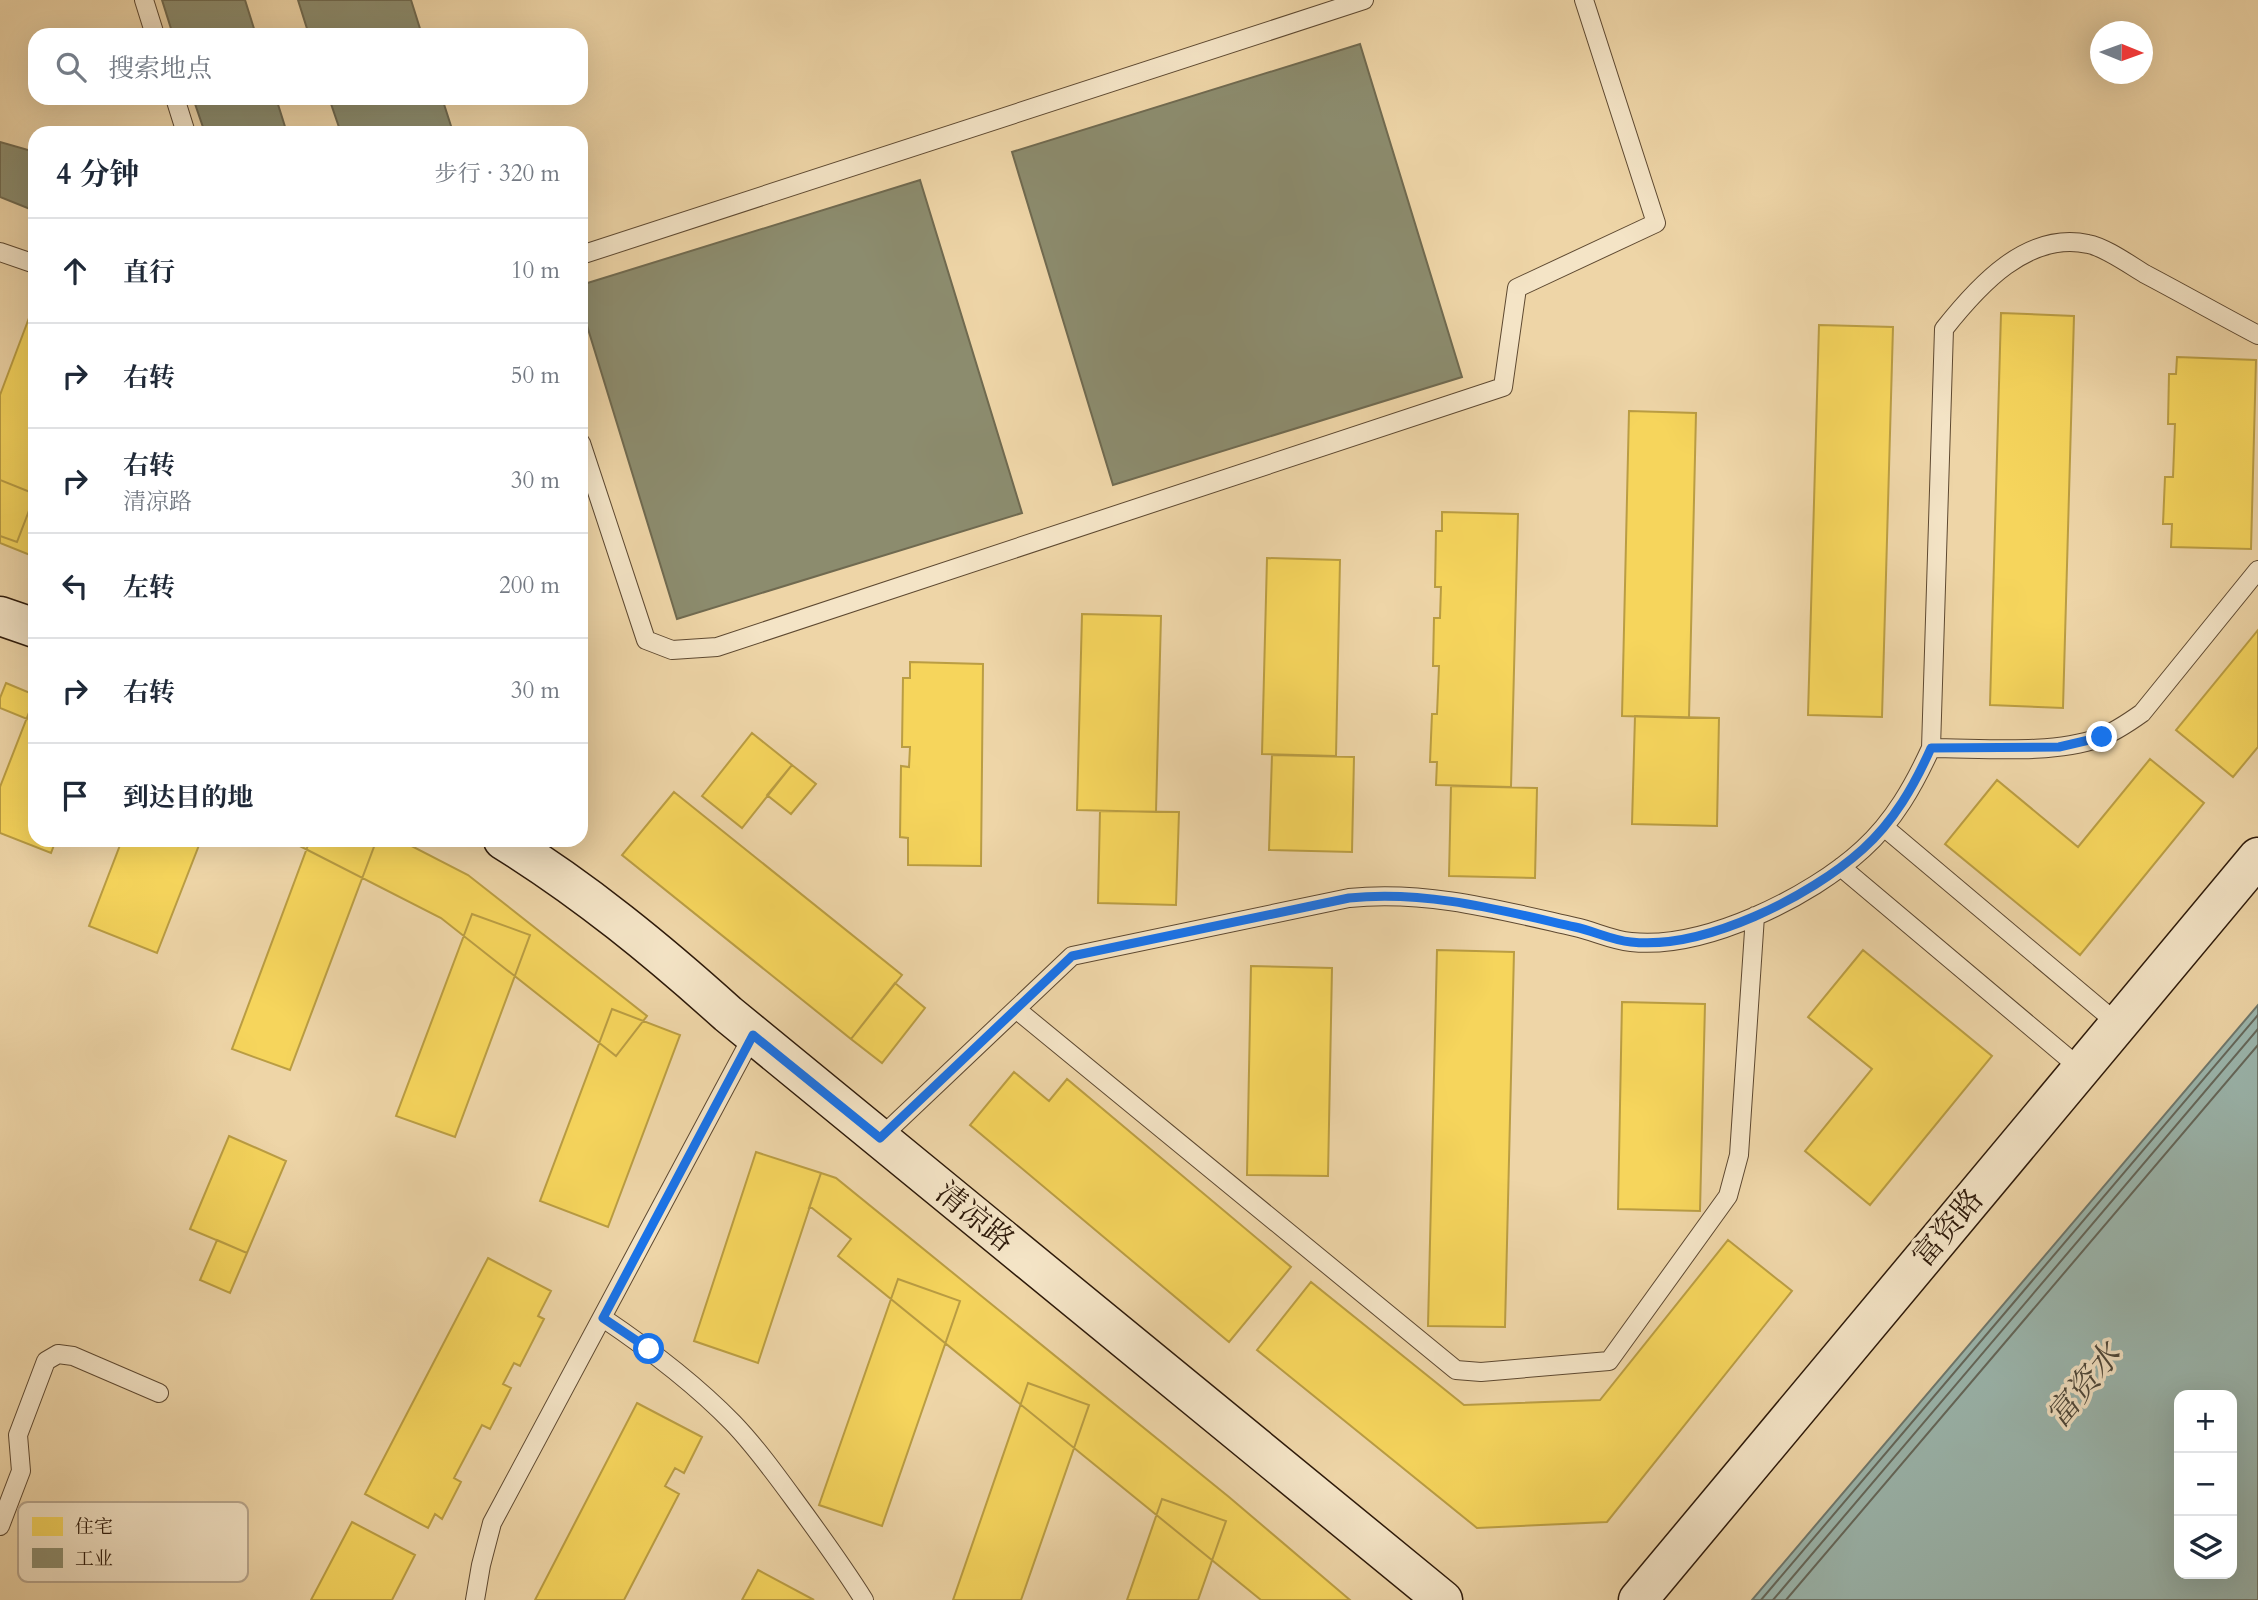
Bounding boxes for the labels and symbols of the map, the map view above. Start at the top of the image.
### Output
north arrow [2090,21,2153,84]
route end [2086,721,2117,752]
street label: 清凉路 [927,1173,1023,1261]
street label: 富资路 [1903,1180,1993,1276]
route start [633,1333,664,1364]
water label: 富资水 [2037,1333,2133,1437]
legend [18,1502,248,1582]
text: 住宅 [75,1514,113,1540]
text: 工业 [75,1546,113,1572]

